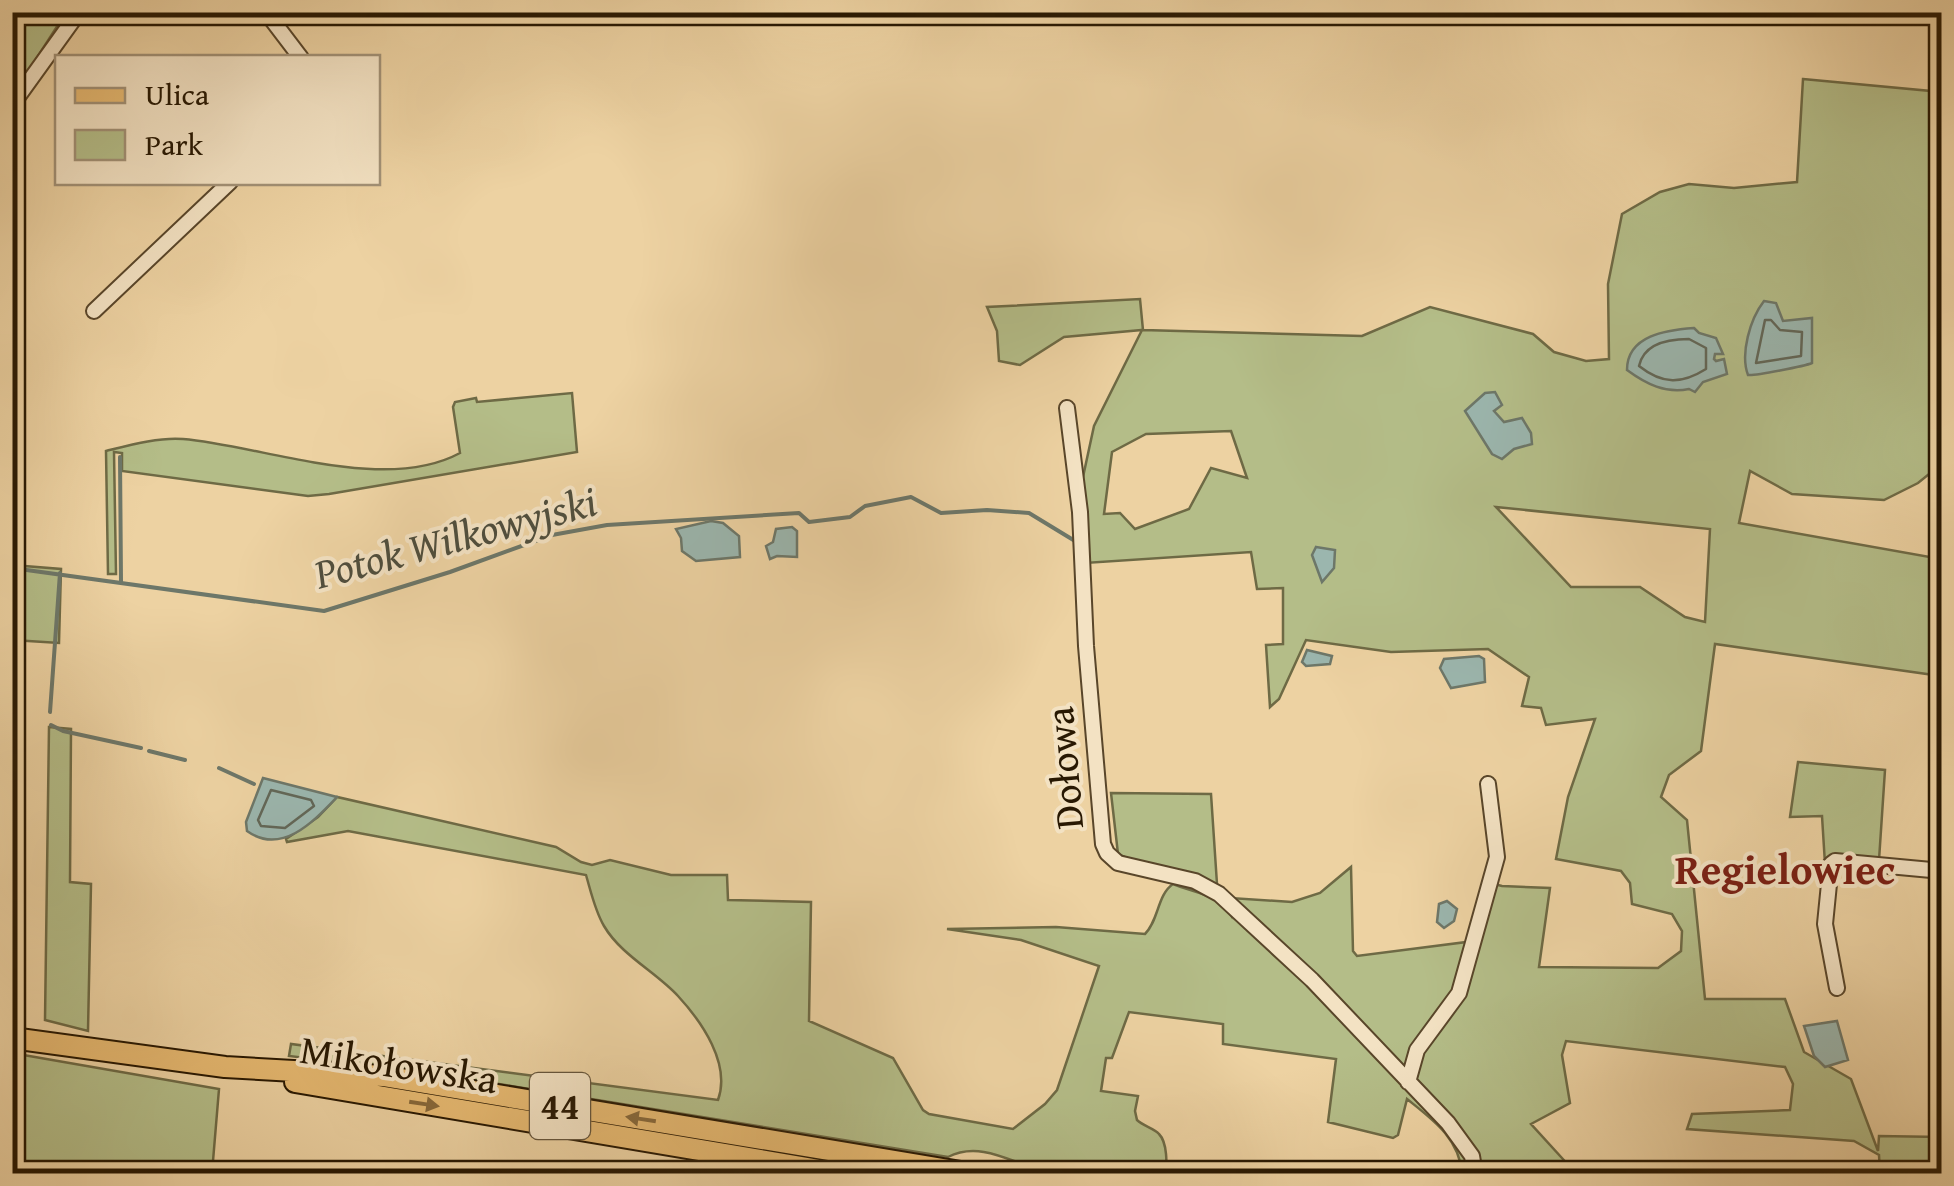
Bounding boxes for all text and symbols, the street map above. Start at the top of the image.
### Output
legend [55,55,380,185]
text: Ulica [145,72,209,116]
text: Park [145,122,204,166]
water label: Potok Wilkowyjski [306,470,603,604]
street label: Dołowa [1029,704,1098,832]
district label: Regielowiec [1675,838,1895,899]
street label: Mikołowska [296,1019,502,1108]
road number: 44 [530,1073,590,1139]
one-way arrow [409,1097,441,1112]
one-way arrow [625,1111,656,1126]

